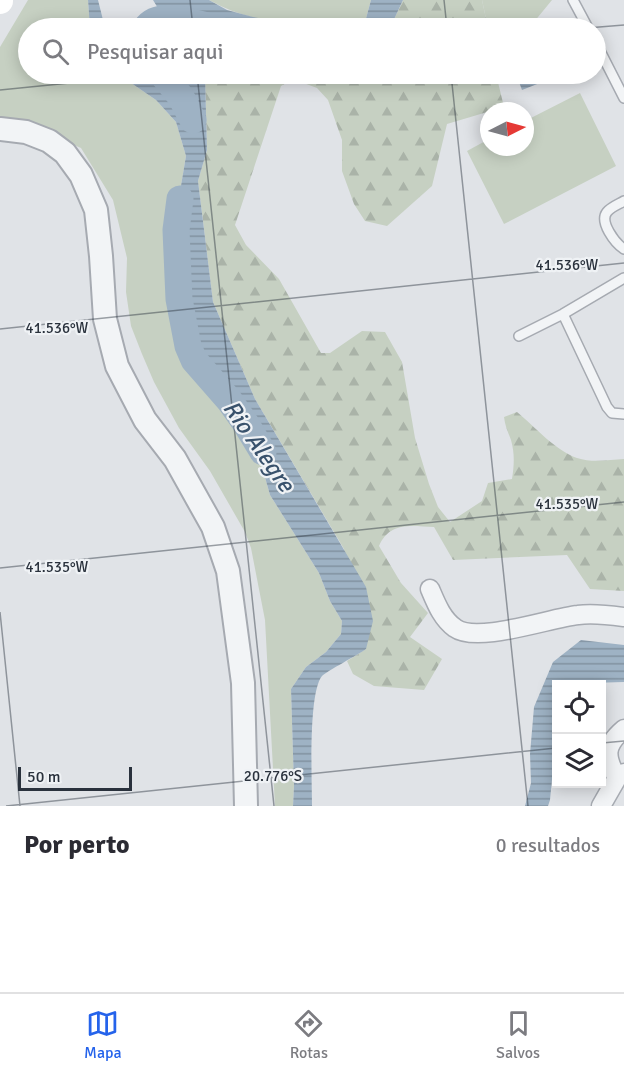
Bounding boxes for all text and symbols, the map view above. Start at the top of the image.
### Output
search box [18,18,606,84]
icon: search [39,35,72,68]
text: Pesquisar aqui [87,38,223,65]
north arrow [480,102,534,156]
text: 41.536°W [536,256,599,274]
text: 41.536°W [26,319,89,337]
water label: Rio Alegre [217,394,302,498]
text: 41.535°W [536,495,599,513]
text: 41.535°W [26,558,89,576]
map controls [552,680,606,788]
button: locate [552,680,606,734]
button: layers [552,734,606,788]
scale bar [18,764,132,792]
text: 50 m [27,767,61,787]
text: 20.776°S [244,767,302,785]
text: Por perto [24,829,130,861]
text: 0 resultados [496,833,600,858]
tab: Mapa [84,1007,122,1063]
tab: Rotas [290,1007,328,1063]
tab: Salvos [496,1007,540,1063]

